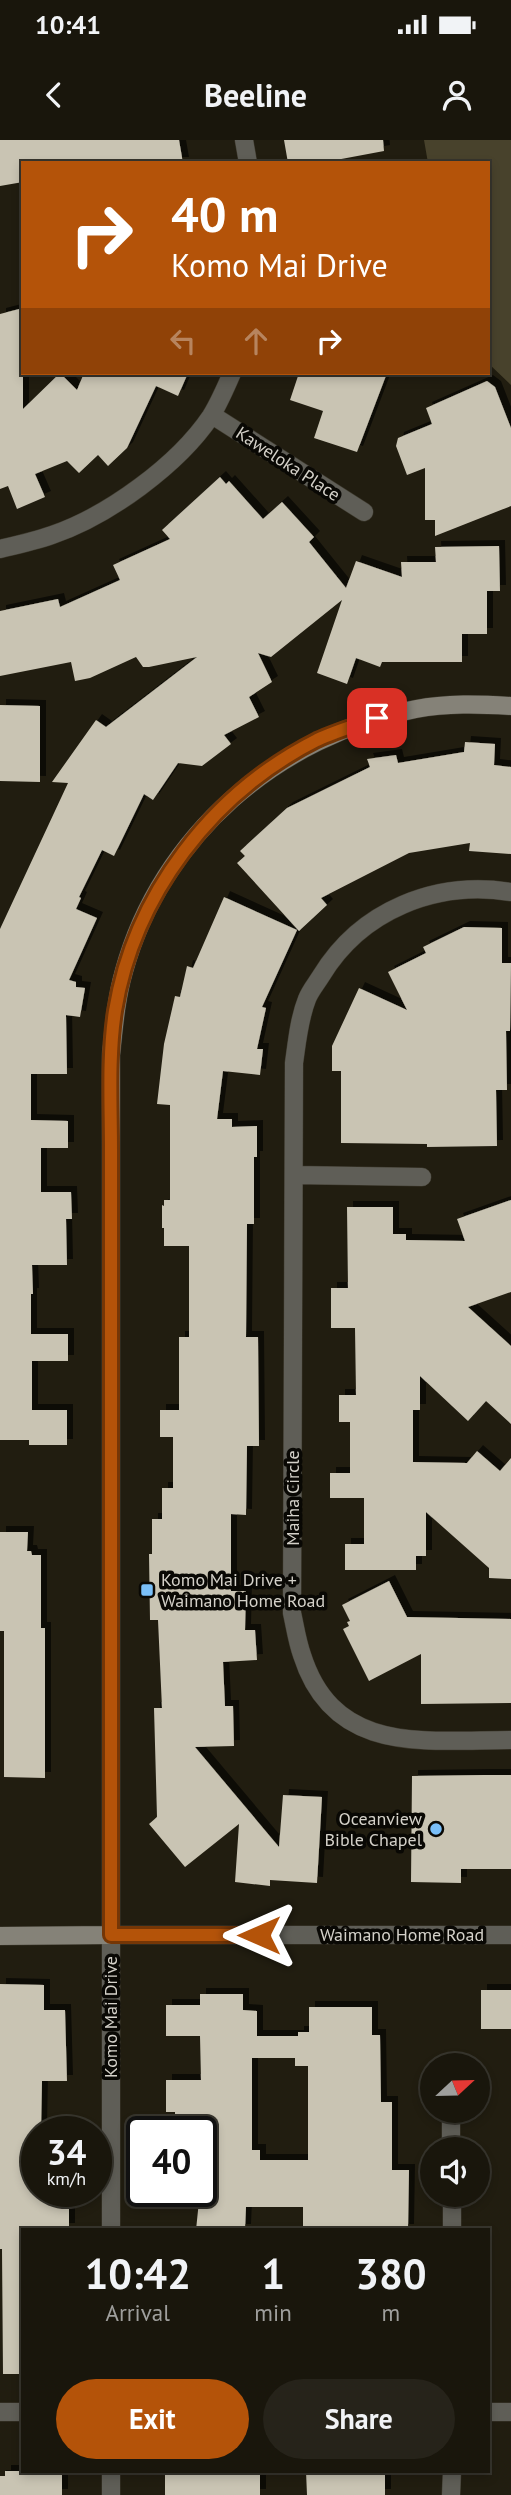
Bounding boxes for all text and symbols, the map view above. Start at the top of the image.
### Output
text: 10:41 [35,8,101,41]
text: Beeline [204,74,307,116]
icon: back [35,76,73,114]
icon: person [438,76,476,114]
text: 40 m [171,182,278,246]
icon: right [56,189,147,280]
text: Komo Mai Drive [171,244,388,286]
icon: left [164,322,202,360]
icon: ahead [237,322,275,360]
icon: right [310,322,348,360]
street label: Kaweloka Place [232,421,345,506]
pin [347,688,407,748]
icon: arrive [358,699,396,737]
street label: Maiha Circle [281,1450,304,1546]
place label: Komo Mai Drive + Waimano Home Road [161,1568,325,1612]
marker: Komo Mai Drive + Waimano Home Road [139,1582,155,1598]
place label: Oceanview Bible Chapel [325,1807,423,1851]
marker: Oceanview Bible Chapel [428,1821,444,1837]
position arrow [222,1898,296,1972]
street label: Waimano Home Road [320,1923,484,1946]
street label: Komo Mai Drive [99,1956,122,2078]
north arrow [420,2053,490,2123]
map controls [420,2053,490,2207]
speed limit sign: 40 [126,2116,217,2207]
text: 34 [47,2129,86,2175]
button: sound [420,2137,490,2207]
text: km/h [47,2167,86,2190]
text: 10:42 [84,2246,191,2301]
text: 1 [261,2246,285,2301]
text: 380 [355,2246,427,2301]
text: Arrival [105,2298,170,2327]
text: min [254,2298,292,2327]
text: m [382,2298,400,2327]
button: Exit [56,2379,249,2459]
button: Share [263,2379,455,2459]

